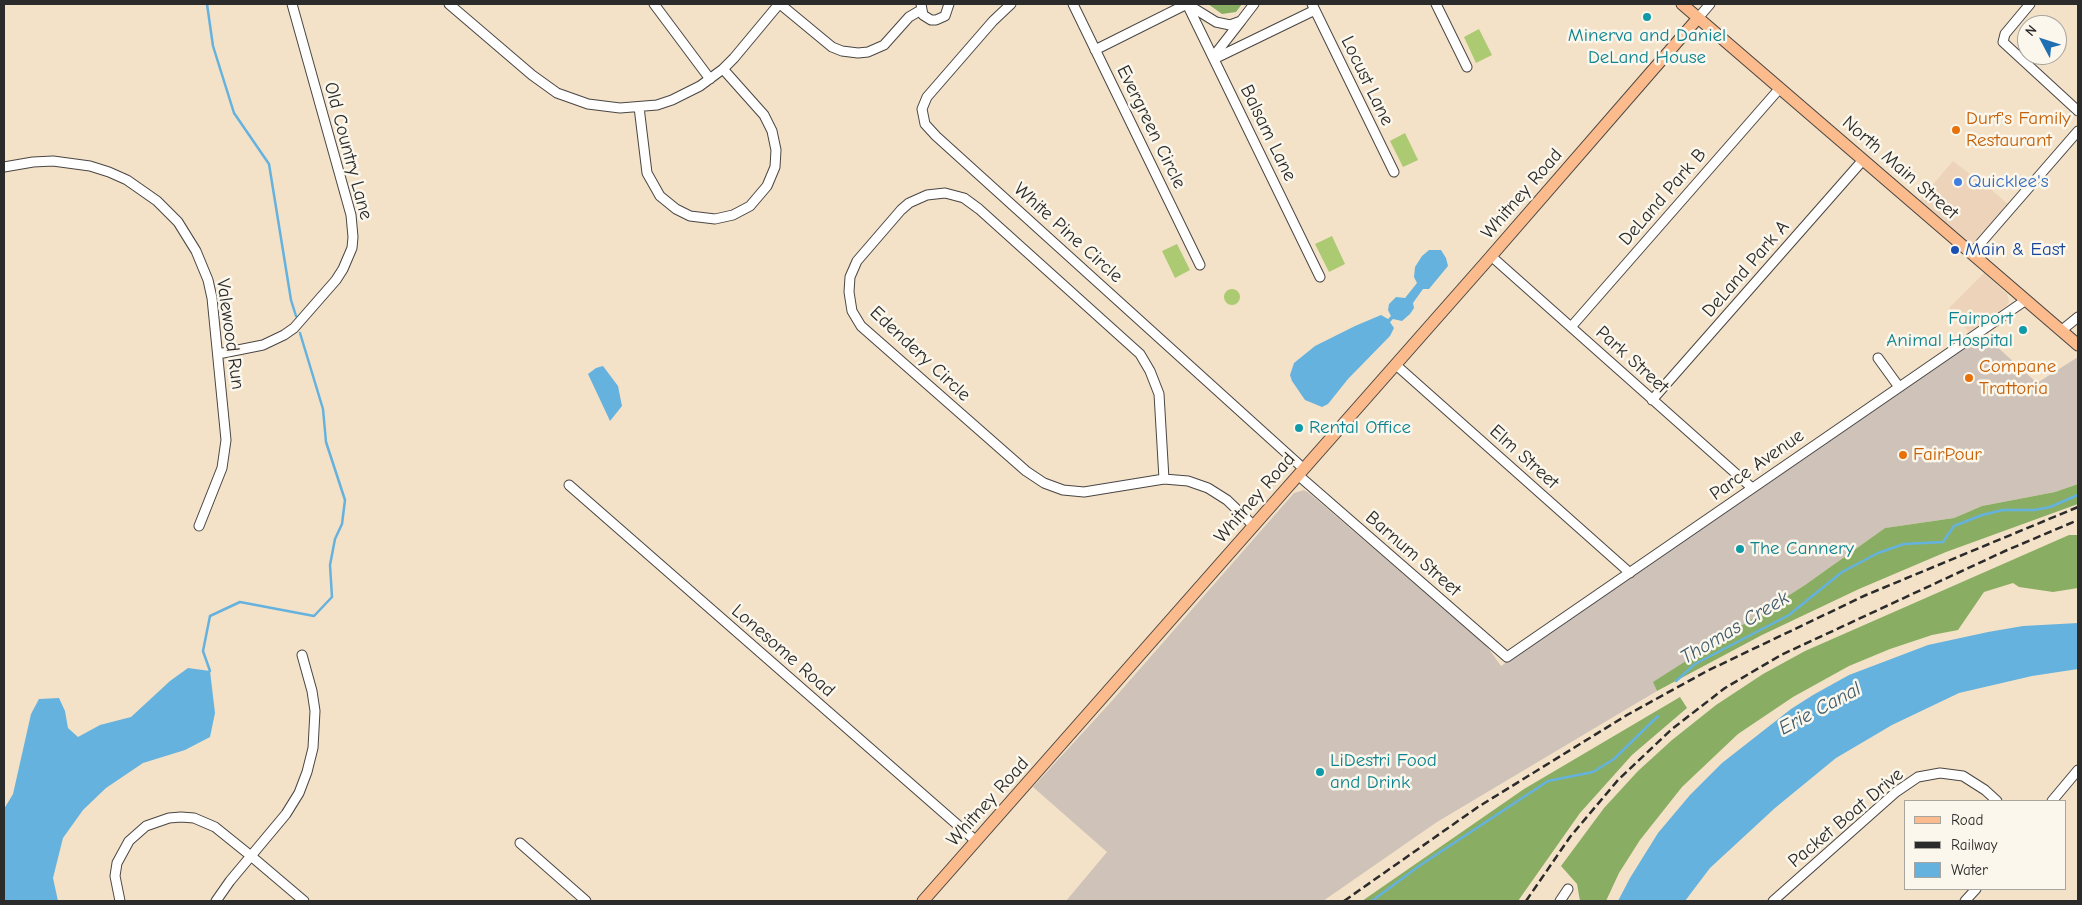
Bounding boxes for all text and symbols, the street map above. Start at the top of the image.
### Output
marker: Minerva and Daniel DeLand House [1641,11,1653,23]
north arrow [2017,15,2067,65]
text: N [2021,22,2040,40]
place label: Minerva and Daniel DeLand House [1568,25,1726,69]
street label: Locust Lane [1336,33,1398,129]
street label: Evergreen Circle [1111,62,1191,192]
street label: Old Country Lane [319,80,377,222]
street label: Balsam Lane [1235,81,1301,185]
place label: Durf's Family Restaurant [1966,108,2071,152]
street label: North Main Street [1837,111,1963,225]
marker: Durf's Family Restaurant [1950,124,1962,136]
street label: Whitney Road [1477,144,1567,244]
street label: DeLand Park B [1614,144,1712,250]
place label: Quicklee's [1968,171,2049,193]
marker: Quicklee's [1952,176,1964,188]
street label: White Pine Circle [1009,178,1127,288]
street label: DeLand Park A [1698,216,1794,322]
place label: Main & East [1965,239,2065,261]
marker: Main & East [1949,244,1961,256]
street label: Valewood Run [211,277,249,391]
street label: Edendery Circle [865,302,975,406]
place label: Fairport Animal Hospital [1886,308,2013,352]
street label: Park Street [1591,321,1673,399]
marker: Fairport Animal Hospital [2017,324,2029,336]
place label: Compane Trattoria [1979,356,2056,400]
marker: Compane Trattoria [1963,372,1975,384]
place label: Rental Office [1309,417,1411,439]
street label: Elm Street [1485,420,1563,494]
marker: Rental Office [1293,422,1305,434]
street label: Parce Avenue [1706,424,1808,506]
place label: FairPour [1913,444,1982,466]
street label: Whitney Road [1210,448,1300,548]
marker: FairPour [1897,449,1909,461]
street label: Barnum Street [1361,506,1465,602]
place label: The Cannery [1750,538,1854,560]
marker: The Cannery [1734,543,1746,555]
water label: Thomas Creek [1676,586,1794,670]
street label: Lonesome Road [727,600,839,702]
water label: Erie Canal [1775,677,1865,741]
place label: LiDestri Food and Drink [1330,750,1437,794]
street label: Whitney Road [942,753,1034,851]
street label: Packet Boat Drive [1784,763,1908,873]
marker: LiDestri Food and Drink [1314,766,1326,778]
legend [1904,800,2067,890]
text: Road [1951,811,1983,829]
text: Railway [1951,836,1997,854]
text: Water [1951,861,1988,879]

